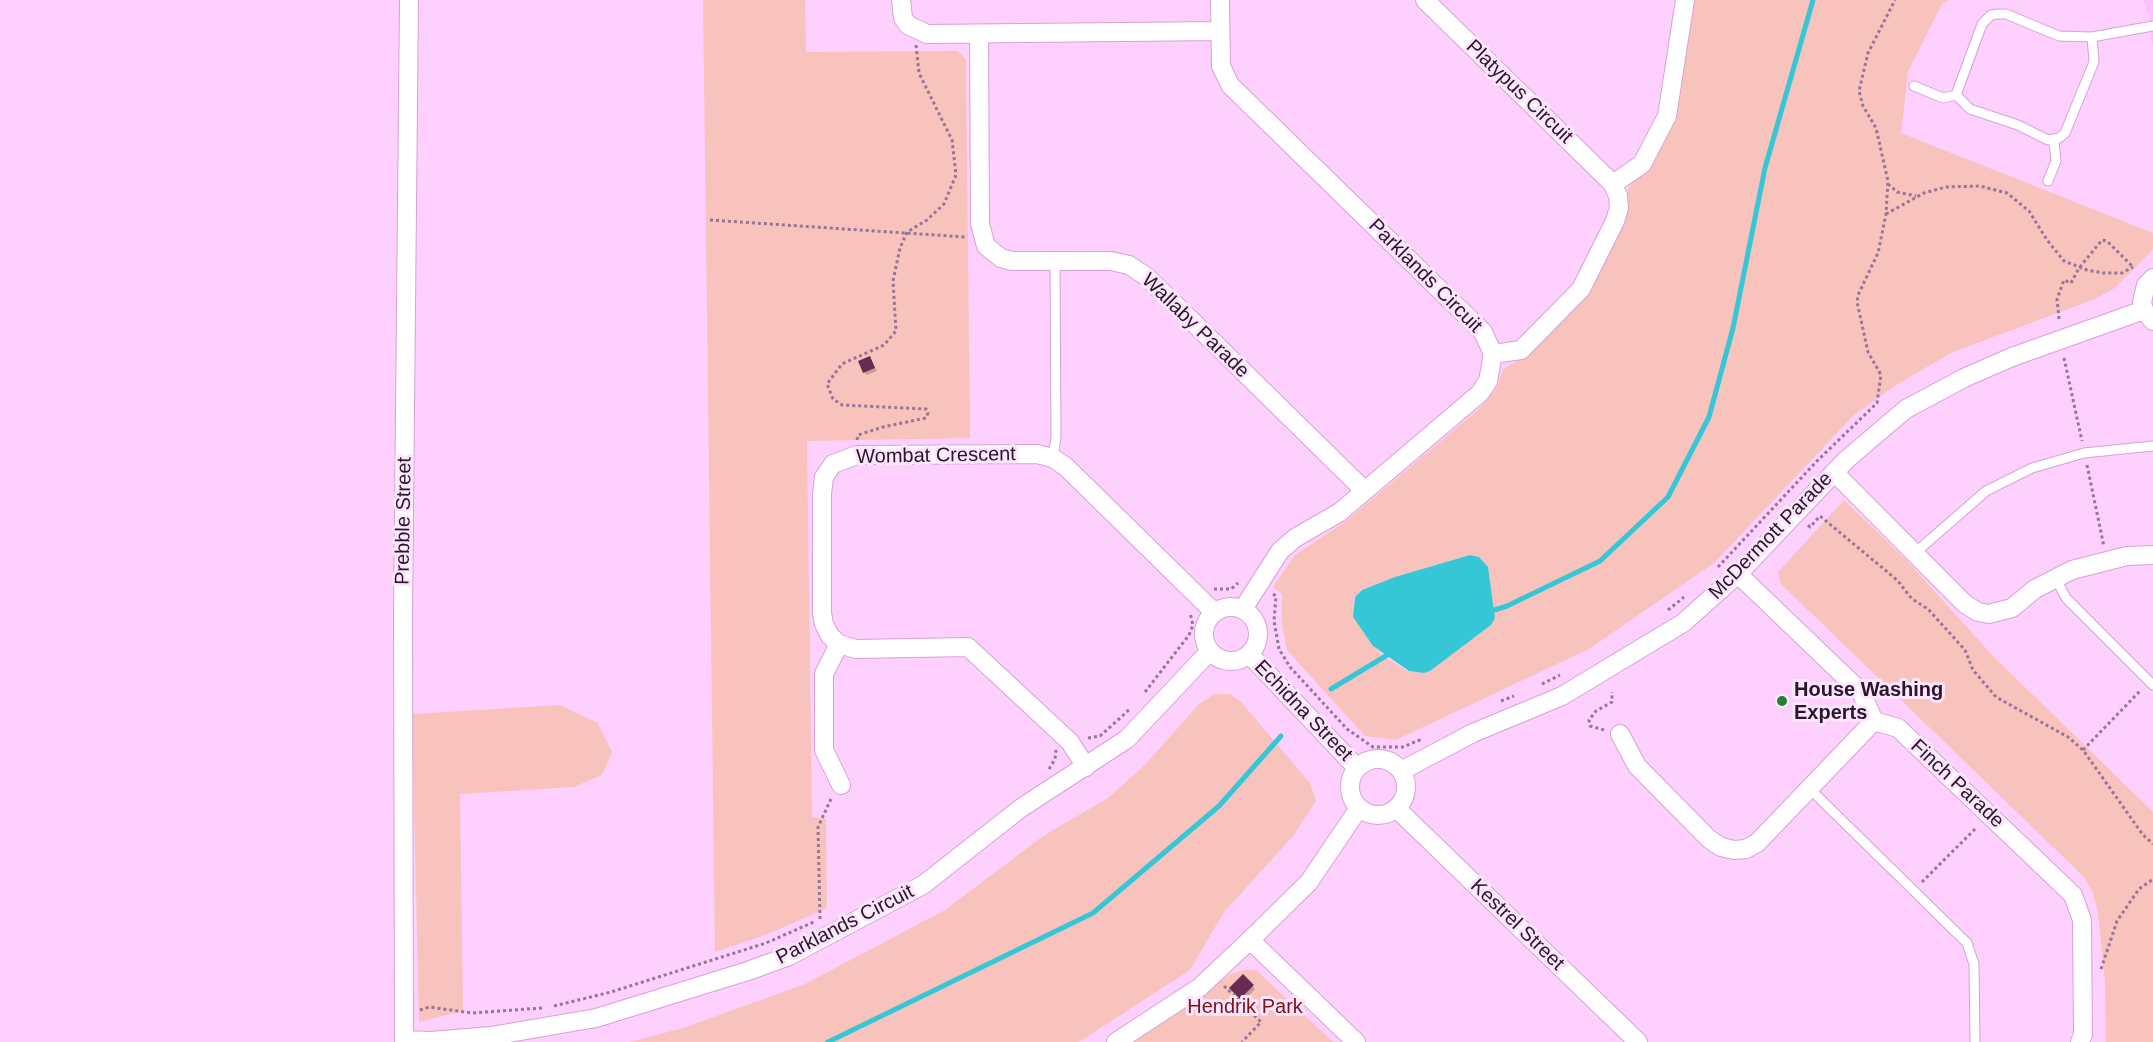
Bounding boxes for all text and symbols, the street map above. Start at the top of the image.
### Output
street label: Platypus Circuit [1461,35,1577,149]
street label: Parklands Circuit [1363,214,1487,338]
street label: Wallaby Parade [1136,269,1254,383]
street label: Wombat Crescent [856,443,1016,469]
street label: Prebble Street [391,457,417,585]
street label: McDermott Parade [1704,467,1838,605]
street label: Echidna Street [1249,655,1357,767]
place label: House Washing Experts [1794,678,1943,725]
marker: House Washing Experts [1775,694,1789,708]
street label: Finch Parade [1905,735,2009,833]
street label: Kestrel Street [1465,874,1569,976]
street label: Parklands Circuit [772,880,918,970]
park label: Hendrik Park [1187,995,1303,1019]

